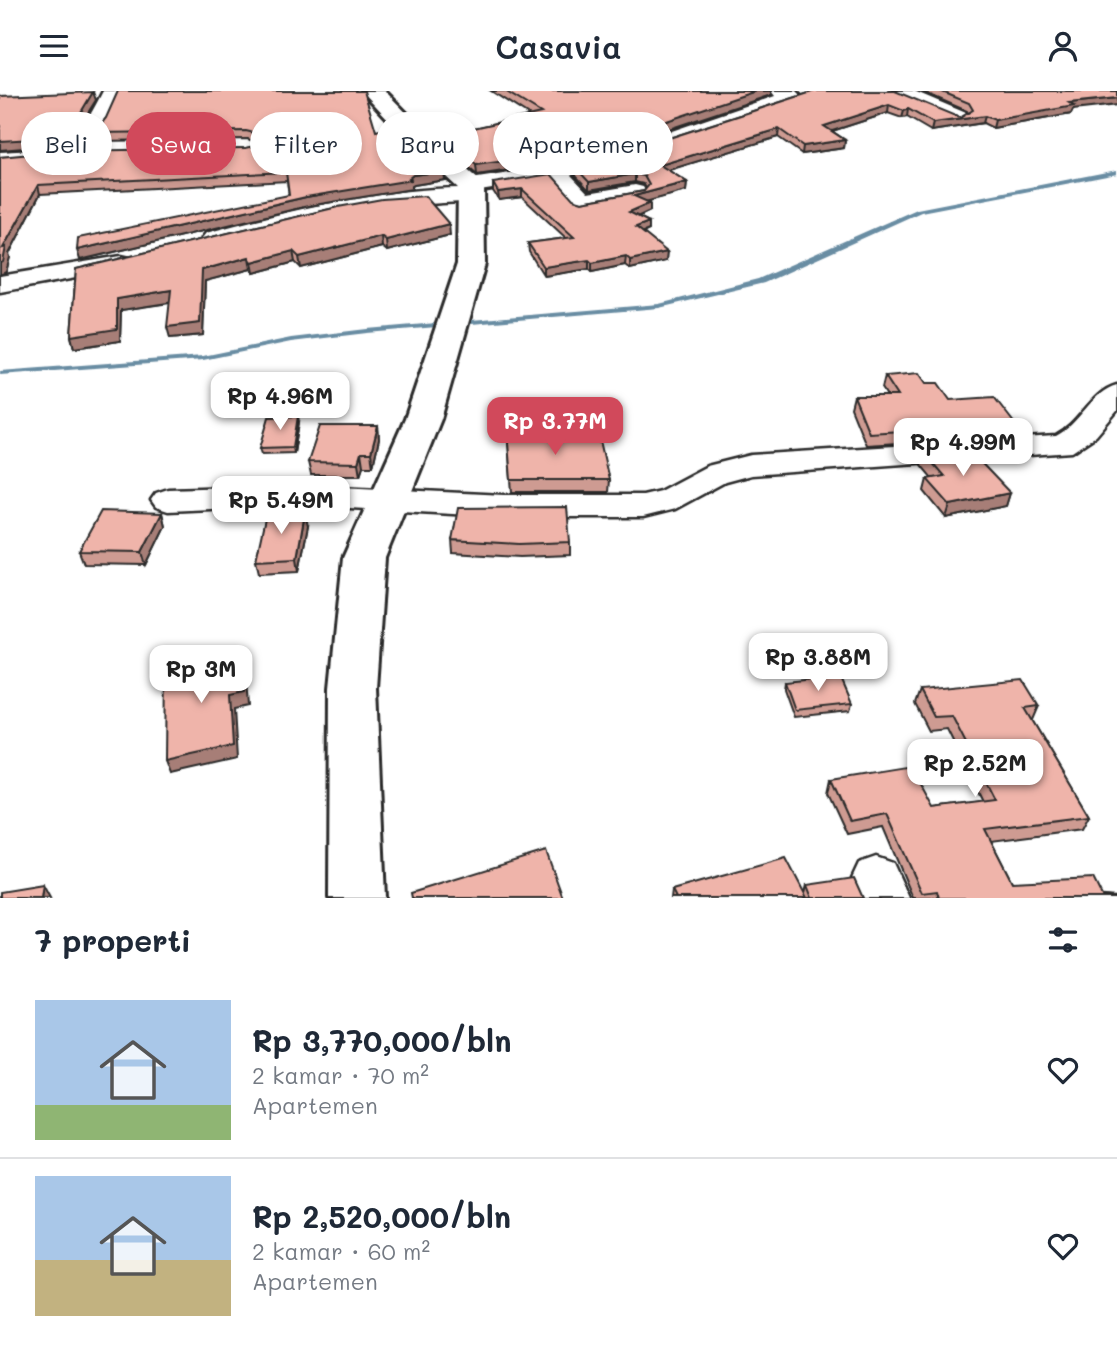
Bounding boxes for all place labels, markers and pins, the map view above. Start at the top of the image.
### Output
pin: Rp 4.96M [208,373,352,432]
pin: Rp 3.77M [483,397,627,457]
pin: Rp 4.99M [891,419,1035,478]
pin: Rp 5.49M [209,477,353,536]
pin: Rp 3.88M [746,633,890,693]
pin: Rp 3M [152,645,250,705]
pin: Rp 2.52M [903,739,1047,799]

